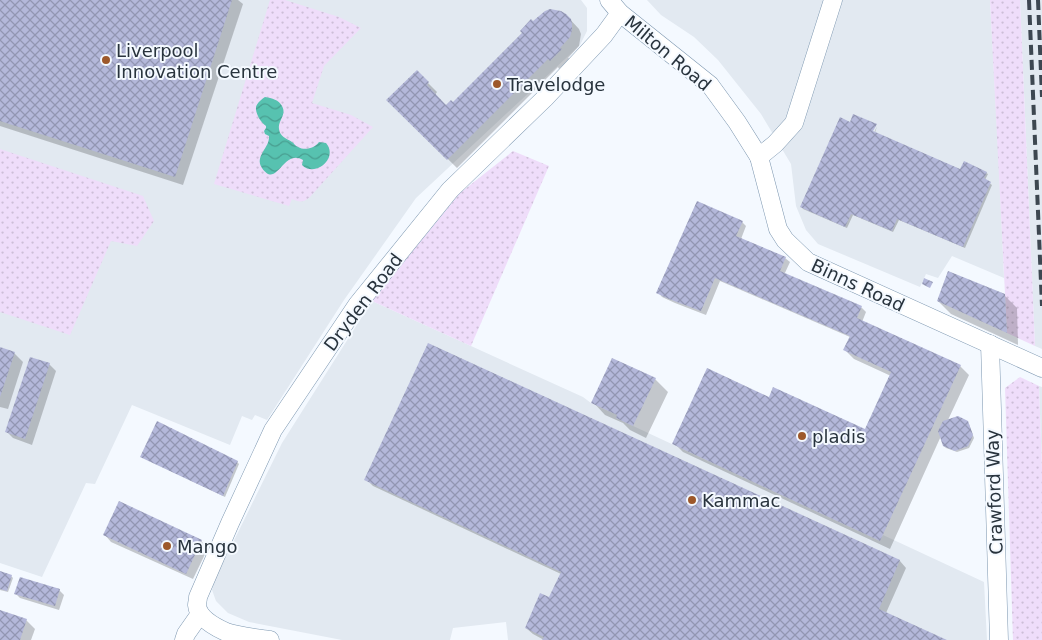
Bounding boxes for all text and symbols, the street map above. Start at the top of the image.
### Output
street label: Milton Road [621,11,715,95]
place label: Liverpool Innovation Centre [116,40,277,82]
marker: Liverpool Innovation Centre [100,54,112,66]
place label: Travelodge [506,74,605,95]
marker: Travelodge [491,78,503,90]
street label: Dryden Road [319,249,407,355]
street label: Binns Road [808,254,908,316]
place label: pladis [812,426,865,447]
street label: Crawford Way [981,429,1007,555]
marker: pladis [796,430,808,442]
place label: Kammac [702,490,781,511]
marker: Kammac [686,494,698,506]
place label: Mango [177,536,237,557]
marker: Mango [161,540,173,552]

